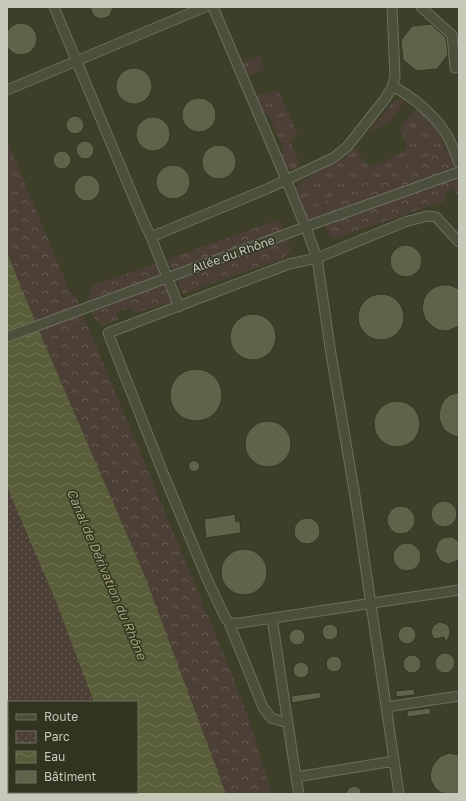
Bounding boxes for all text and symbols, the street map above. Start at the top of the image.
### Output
street label: Allée du Rhône [190,232,276,276]
water label: Canal de Dérivation du Rhône [64,486,151,663]
legend [8,701,138,793]
text: Route [44,709,78,724]
text: Parc [44,729,70,744]
text: Eau [44,749,65,764]
text: Bâtiment [44,769,97,784]

